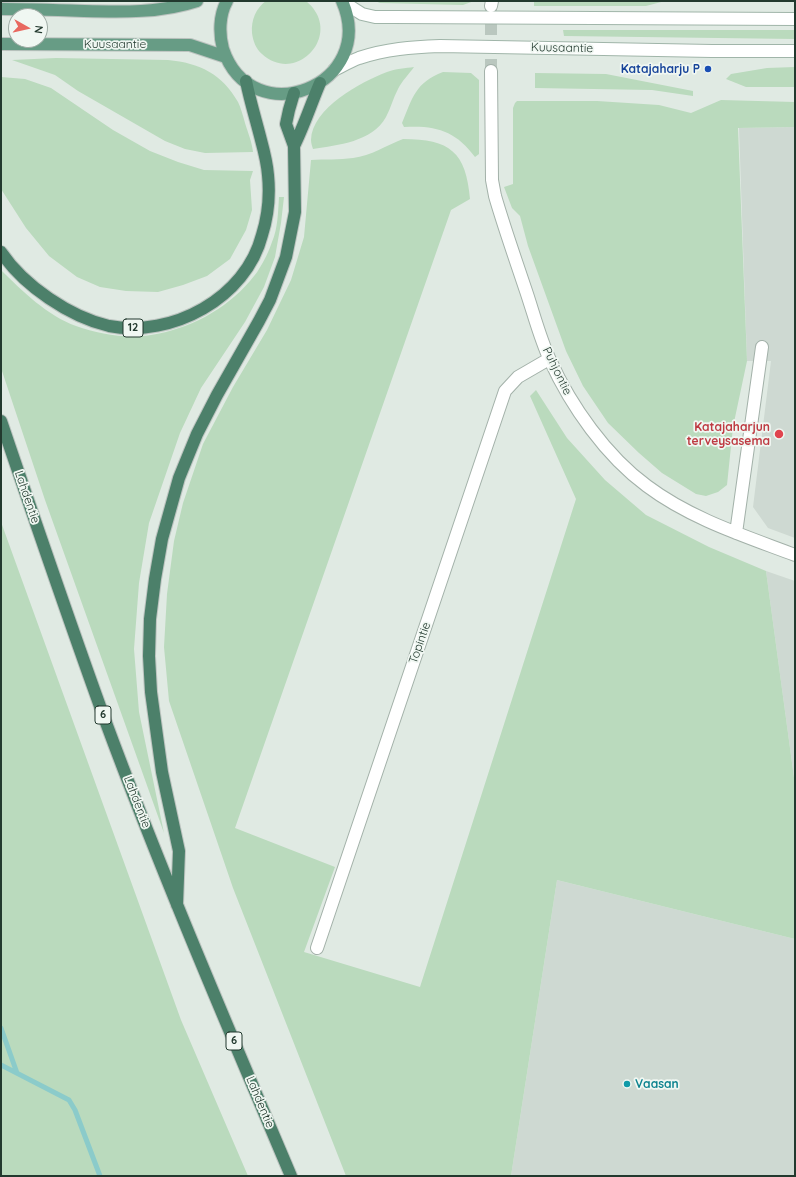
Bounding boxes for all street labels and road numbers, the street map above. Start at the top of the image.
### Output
street label: Kuusaantie [84,37,146,51]
street label: Kuusaantie [531,40,593,56]
road number: 12 [123,319,143,337]
street label: Puhjontie [539,345,575,397]
street label: Lahdentie [11,469,43,525]
street label: Topintie [406,620,434,666]
road number: 6 [95,706,111,724]
street label: Lahdentie [120,774,154,830]
road number: 6 [226,1032,242,1050]
street label: Lahdentie [243,1074,277,1130]

